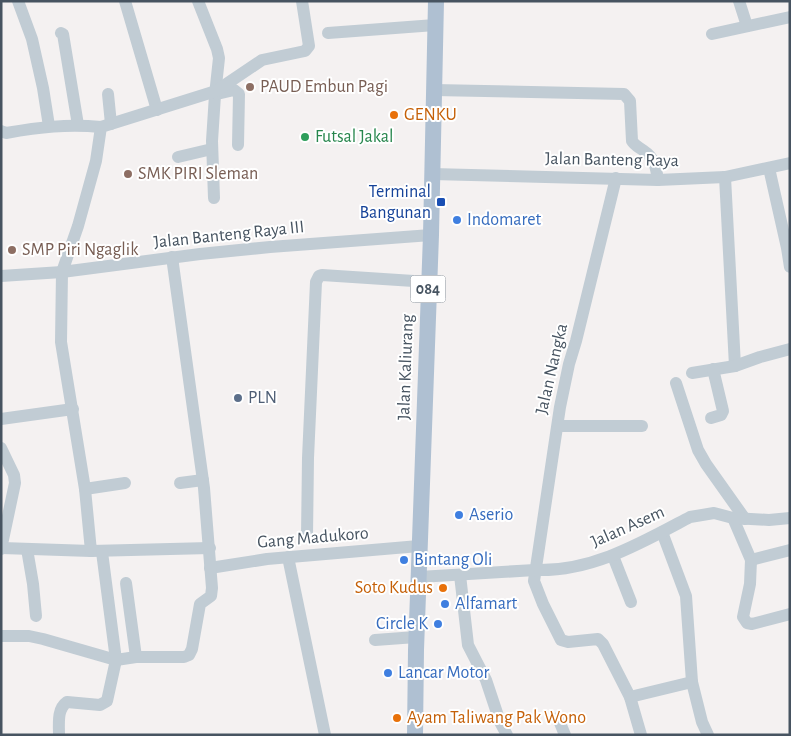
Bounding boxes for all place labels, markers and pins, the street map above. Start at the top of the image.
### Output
place label: PAUD Embun Pagi [260,78,388,96]
marker: PAUD Embun Pagi [244,81,256,93]
place label: GENKU [404,106,457,124]
marker: GENKU [388,109,400,121]
place label: Futsal Jakal [315,128,393,146]
marker: Futsal Jakal [299,131,311,143]
place label: SMK PIRI Sleman [138,165,258,183]
marker: SMK PIRI Sleman [122,168,134,180]
place label: Terminal Bangunan [359,183,431,222]
marker: Terminal Bangunan [435,196,447,208]
place label: Indomaret [467,211,542,229]
marker: Indomaret [451,214,463,226]
place label: SMP Piri Ngaglik [22,241,139,259]
marker: SMP Piri Ngaglik [6,244,18,256]
place label: PLN [248,389,277,407]
marker: PLN [232,392,244,404]
place label: Aserio [469,506,514,524]
marker: Aserio [453,509,465,521]
place label: Bintang Oli [414,551,492,569]
marker: Bintang Oli [398,554,410,566]
place label: Soto Kudus [355,579,433,597]
marker: Soto Kudus [437,582,449,594]
place label: Alfamart [455,595,518,613]
marker: Alfamart [439,598,451,610]
place label: Circle K [376,615,428,633]
marker: Circle K [432,618,444,630]
place label: Lancar Motor [398,664,489,682]
marker: Lancar Motor [382,667,394,679]
place label: Ayam Taliwang Pak Wono [407,709,586,727]
marker: Ayam Taliwang Pak Wono [391,712,403,724]

